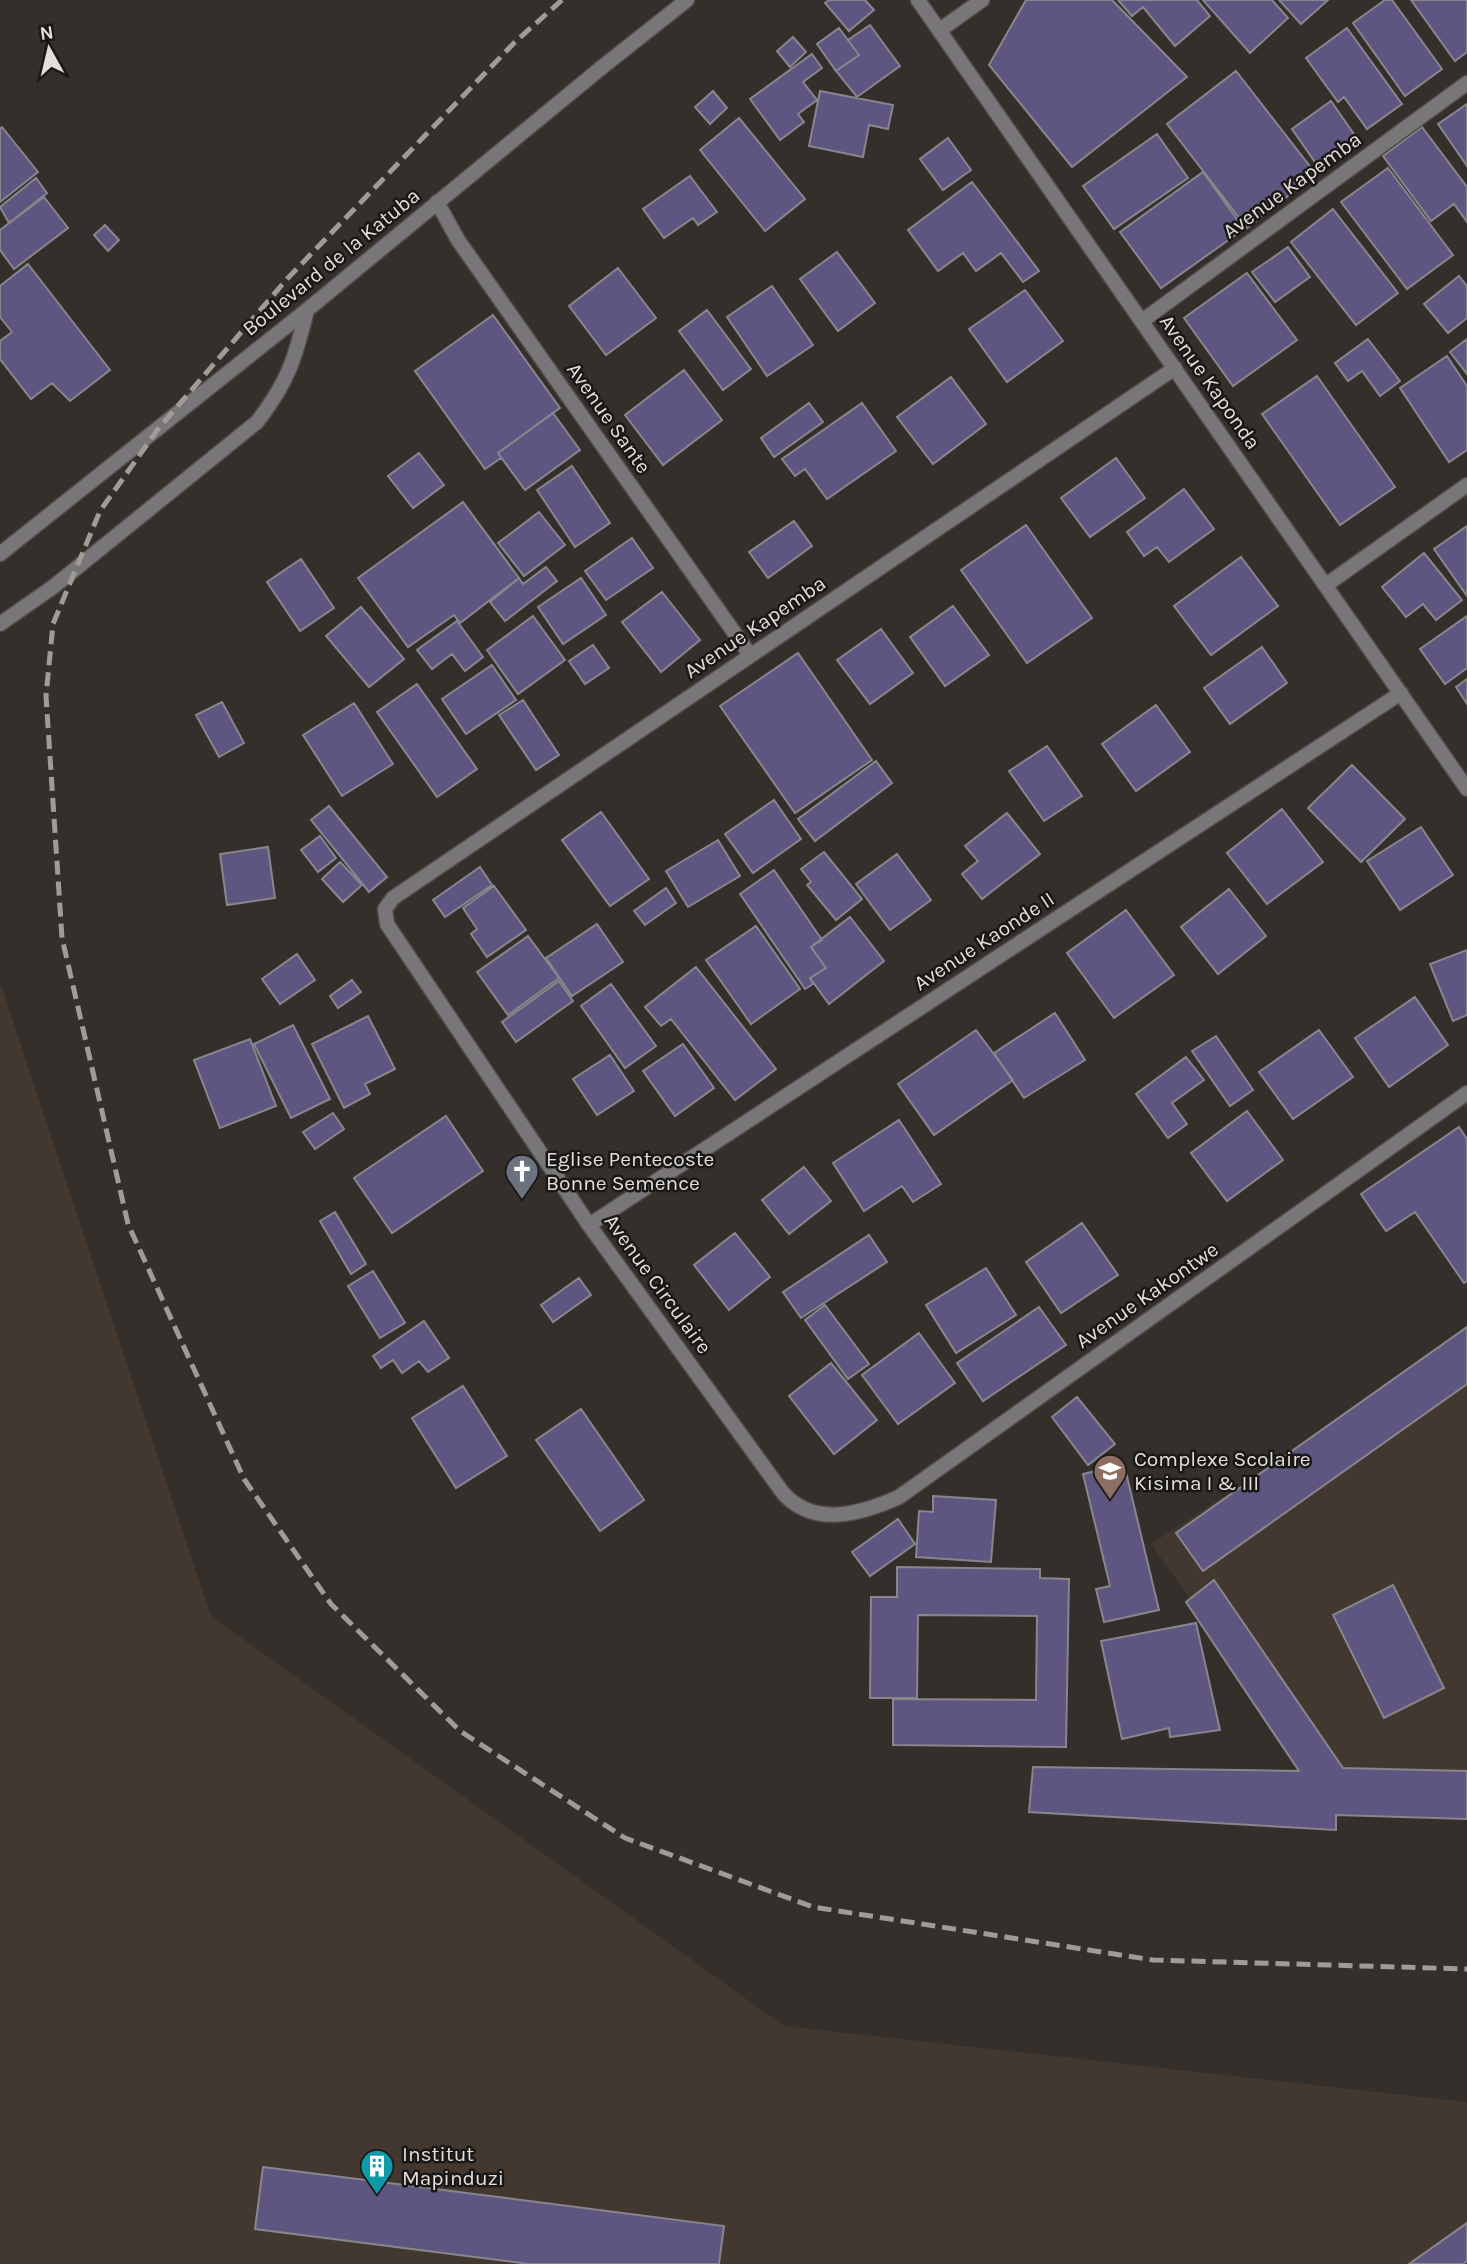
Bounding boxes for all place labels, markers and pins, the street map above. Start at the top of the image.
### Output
place label: Eglise Pentecoste Bonne Semence [546,1147,714,1195]
church icon: Eglise Pentecoste Bonne Semence [503,1152,541,1201]
place label: Complexe Scolaire Kisima I & III [1134,1447,1311,1495]
school or university icon: Complexe Scolaire Kisima I & III [1091,1452,1129,1501]
place label: Institut Mapinduzi [402,2142,504,2190]
building icon: Institut Mapinduzi [358,2147,396,2196]

